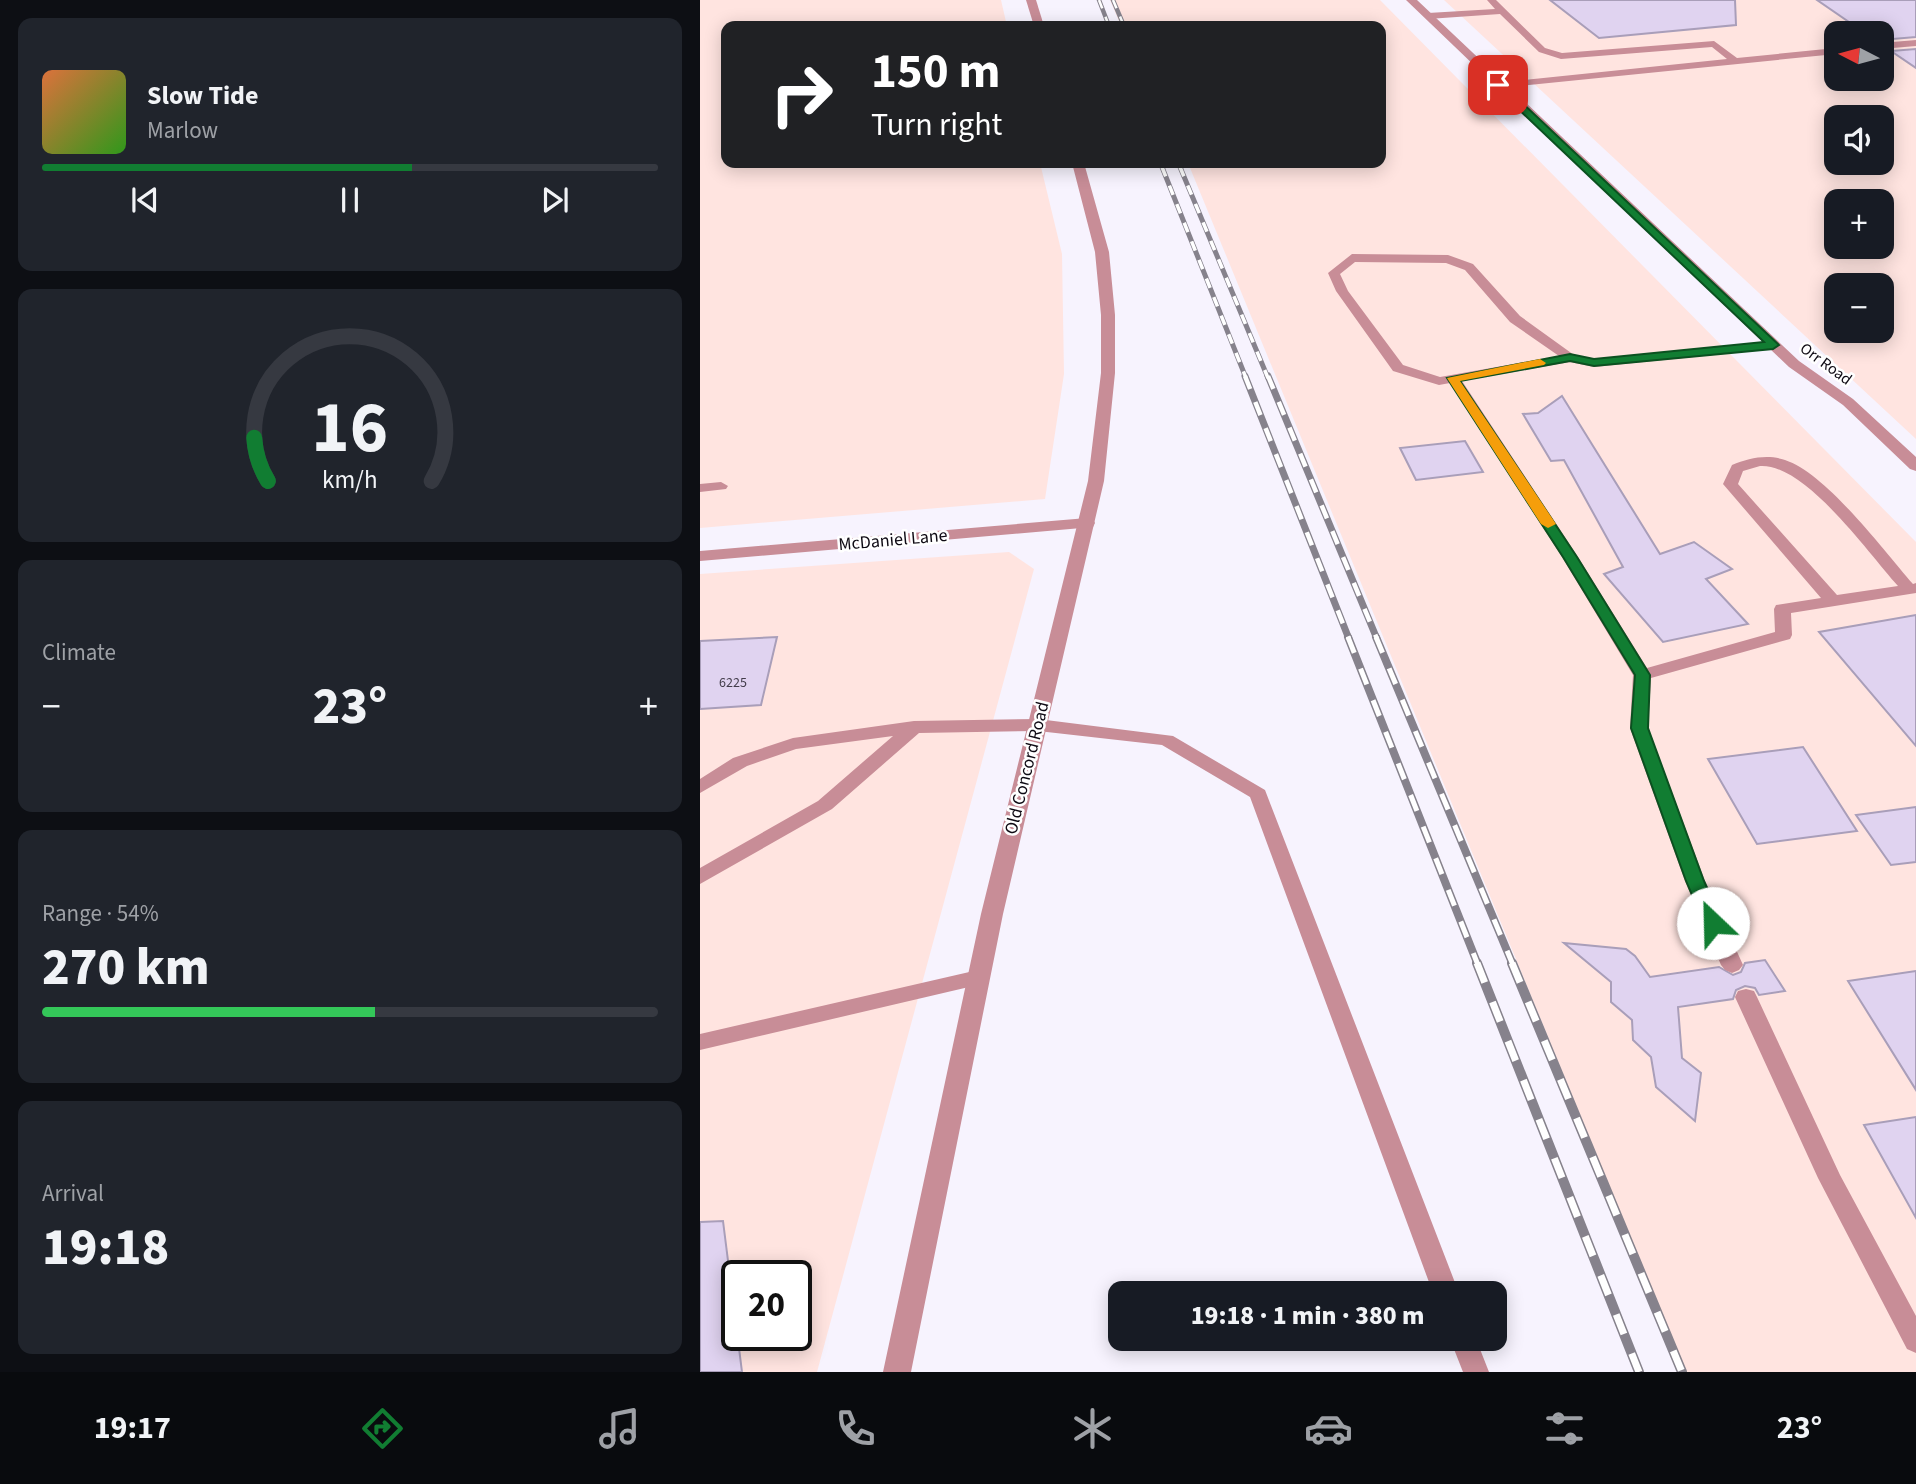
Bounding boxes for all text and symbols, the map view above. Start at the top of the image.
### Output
north arrow [1824,21,1894,91]
map controls [1824,21,1894,343]
text: 150 m [871,37,1000,107]
icon: right [756,49,847,140]
pin [1468,55,1528,115]
icon: arrive [1479,66,1517,104]
text: Slow Tide [147,77,258,114]
text: Turn right [871,102,1002,148]
button: sound [1824,105,1894,175]
text: Marlow [147,114,218,147]
icon: previous [126,181,164,219]
icon: pause [331,181,369,219]
icon: next [536,181,574,219]
button: + [1824,189,1894,259]
button: − [1824,273,1894,343]
street label: Orr Road [1796,338,1856,390]
text: 16 [312,377,388,481]
text: km/h [322,462,378,498]
street label: McDaniel Lane [837,523,949,557]
text: Climate [42,636,116,669]
text: 23° [313,670,387,744]
house number: 6225 [719,673,747,693]
text: − [42,680,61,734]
text: + [639,680,658,734]
street label: Old Concord Road [998,699,1056,837]
position arrow [1676,886,1750,960]
text: Range · 54% [42,897,159,930]
text: 270 km [42,931,210,1005]
text: Arrival [42,1177,104,1210]
text: 19:18 [42,1211,169,1285]
speed limit sign: 20 [721,1260,812,1351]
text: 19:18 · 1 min · 380 m [1191,1297,1424,1334]
icon: directions [358,1404,407,1453]
icon: music [595,1404,644,1453]
icon: phone [831,1404,880,1453]
icon: climate [1068,1404,1117,1453]
icon: car [1304,1404,1353,1453]
icon: filters [1540,1404,1589,1453]
text: 19:17 [94,1405,171,1451]
text: 23° [1777,1405,1822,1451]

